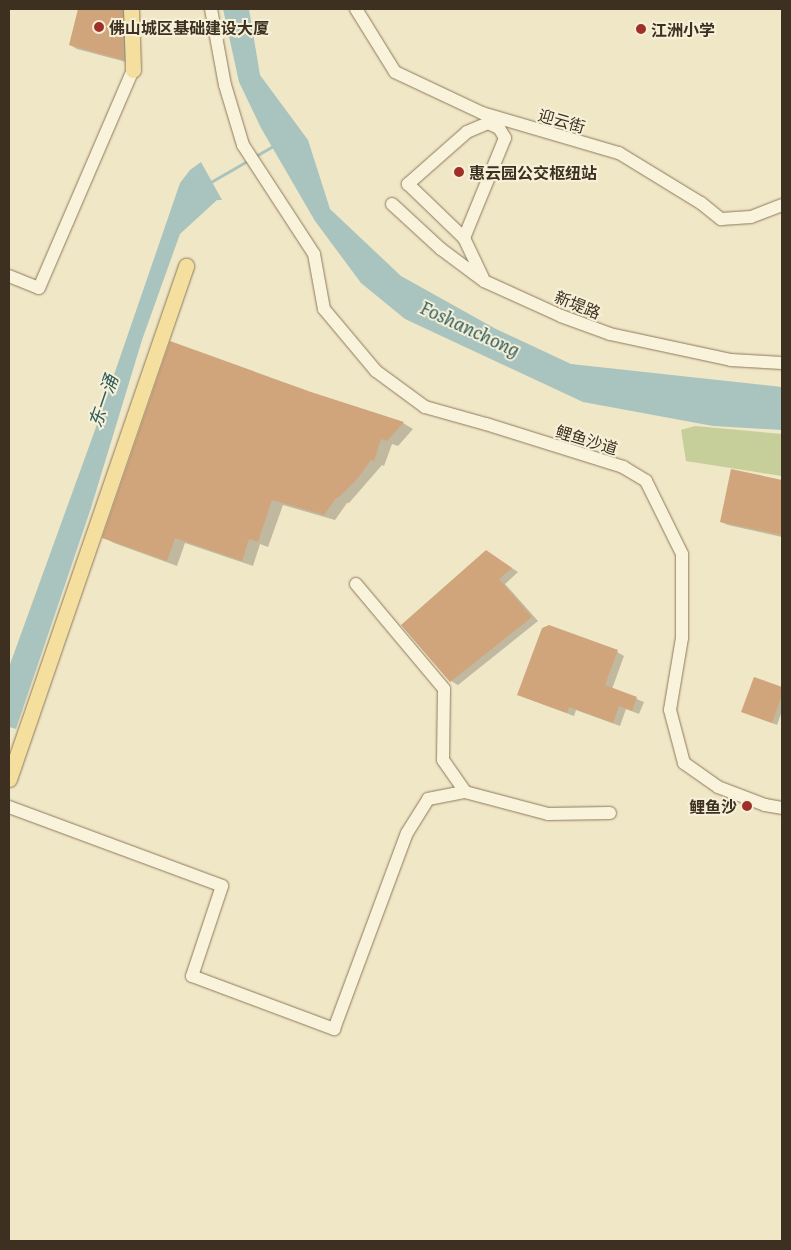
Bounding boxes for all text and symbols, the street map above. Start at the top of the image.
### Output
place label: 佛山城区基础建设大厦 [109,17,269,37]
place label: 江洲小学 [651,19,715,39]
marker: 佛山城区基础建设大厦 [93,21,105,33]
marker: 江洲小学 [635,23,647,35]
street label: 迎云街 [536,104,588,136]
place label: 惠云园公交枢纽站 [469,162,597,182]
marker: 惠云园公交枢纽站 [453,166,465,178]
street label: 新堤路 [552,286,604,322]
water label: Foshanchong [417,297,523,361]
water label: 东一涌 [84,372,122,430]
street label: 鲤鱼沙道 [554,420,620,458]
place label: 鲤鱼沙 [689,796,737,816]
marker: 鲤鱼沙 [741,800,753,812]

